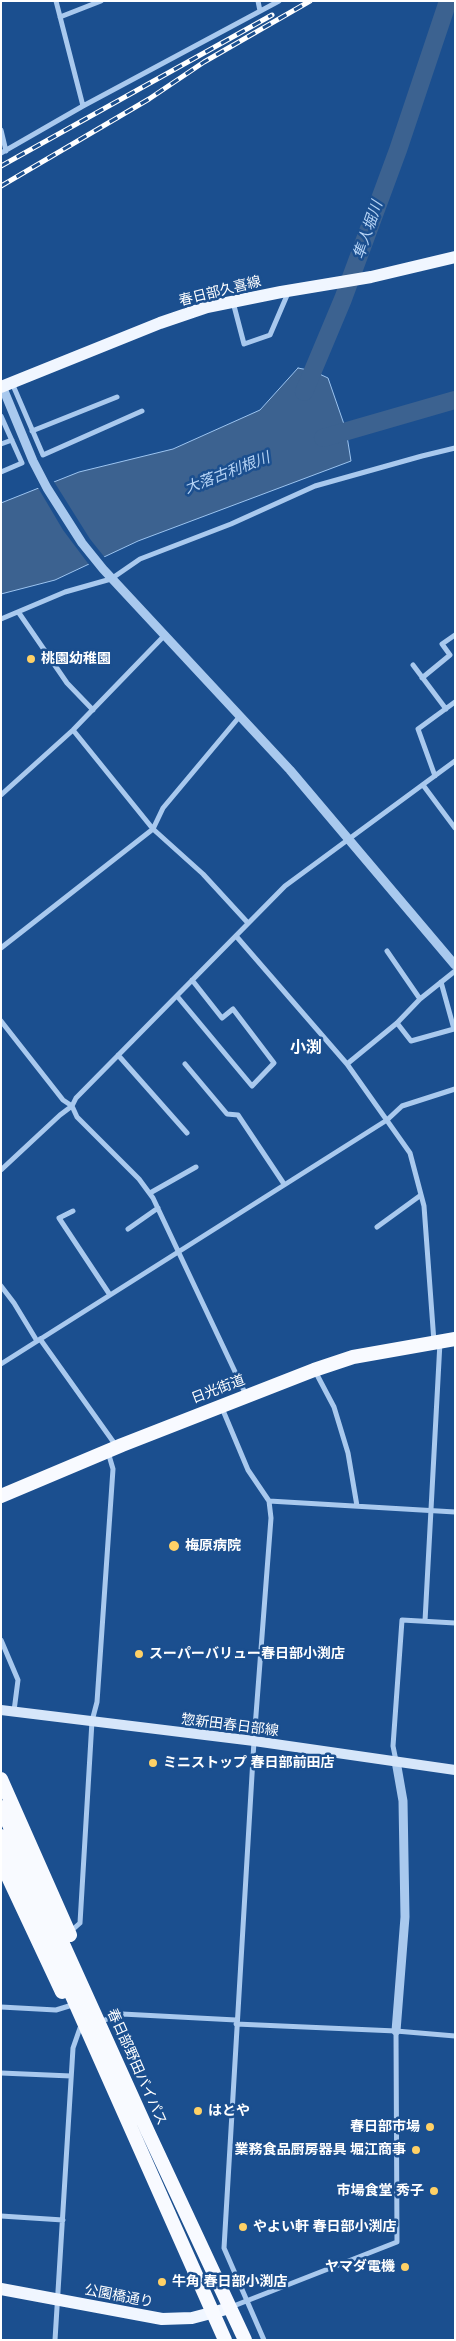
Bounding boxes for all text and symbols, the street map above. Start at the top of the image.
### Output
water label: 隼人堀川 [350,199,386,261]
street label: 春日部久喜線 [177,273,263,309]
water label: 大落古利根川 [182,448,272,498]
place label: 桃園幼稚園 [41,651,111,667]
marker: 桃園幼稚園 [25,653,37,665]
district label: 小渕 [290,1038,322,1058]
street label: 日光街道 [189,1371,247,1407]
place label: 梅原病院 [185,1538,241,1554]
marker: 梅原病院 [167,1539,181,1553]
place label: スーパーバリュー春日部小渕店 [149,1646,345,1662]
marker: スーパーバリュー春日部小渕店 [133,1648,145,1660]
street label: 惣新田春日部線 [180,1711,280,1739]
place label: ミニストップ 春日部前田店 [163,1755,334,1771]
marker: ミニストップ 春日部前田店 [147,1757,159,1769]
street label: 春日部野田バイパス [104,2006,170,2128]
place label: はとや [208,2103,250,2119]
marker: はとや [192,2105,204,2117]
place label: 春日部市場 [350,2119,420,2135]
marker: 春日部市場 [424,2121,436,2133]
place label: 業務食品厨房器具 堀江商事 [235,2142,406,2158]
marker: 業務食品厨房器具 堀江商事 [410,2144,422,2156]
place label: 市場食堂 秀子 [337,2183,424,2199]
marker: 市場食堂 秀子 [428,2185,440,2197]
place label: やよい軒 春日部小渕店 [253,2219,396,2235]
marker: やよい軒 春日部小渕店 [237,2221,249,2233]
place label: ヤマダ電機 [325,2259,395,2275]
marker: ヤマダ電機 [399,2261,411,2273]
place label: 牛角 春日部小渕店 [172,2274,287,2290]
marker: 牛角 春日部小渕店 [156,2276,168,2288]
street label: 公園橋通り [83,2281,155,2311]

